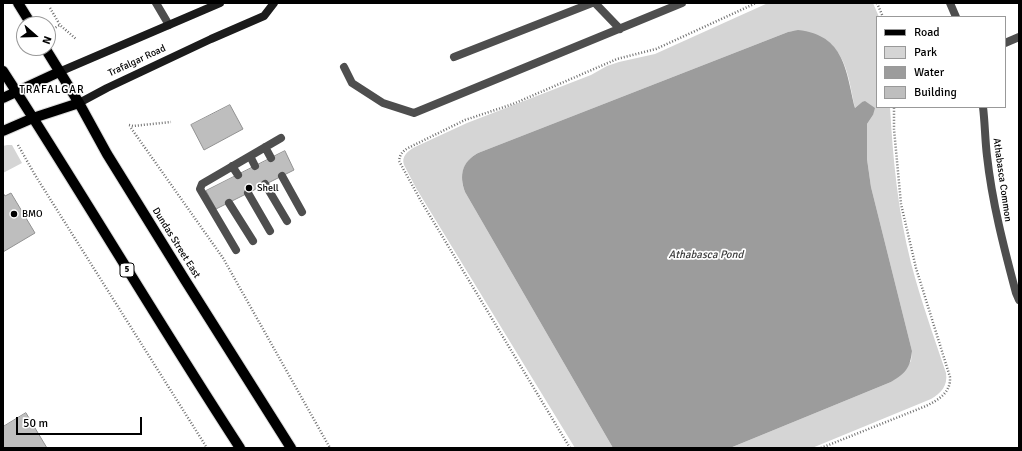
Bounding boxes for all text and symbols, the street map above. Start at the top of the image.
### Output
north arrow [16,16,56,56]
legend [876,16,1006,108]
text: Road [914,25,940,40]
text: N [39,34,54,46]
street label: Trafalgar Road [106,42,168,80]
text: Park [914,45,937,60]
text: Water [914,65,944,80]
district label: TRAFALGAR [19,83,85,97]
text: Building [914,85,957,100]
street label: Athabasca Common [990,137,1014,223]
place label: Shell [257,182,279,194]
marker: Shell [244,183,254,193]
street label: Dundas Street East [149,205,203,281]
place label: BMO [22,208,43,220]
marker: BMO [9,209,19,219]
water label: Athabasca Pond [669,248,743,262]
road number: 5 [120,263,134,277]
scale bar [18,409,144,435]
text: 50 m [23,416,48,431]

